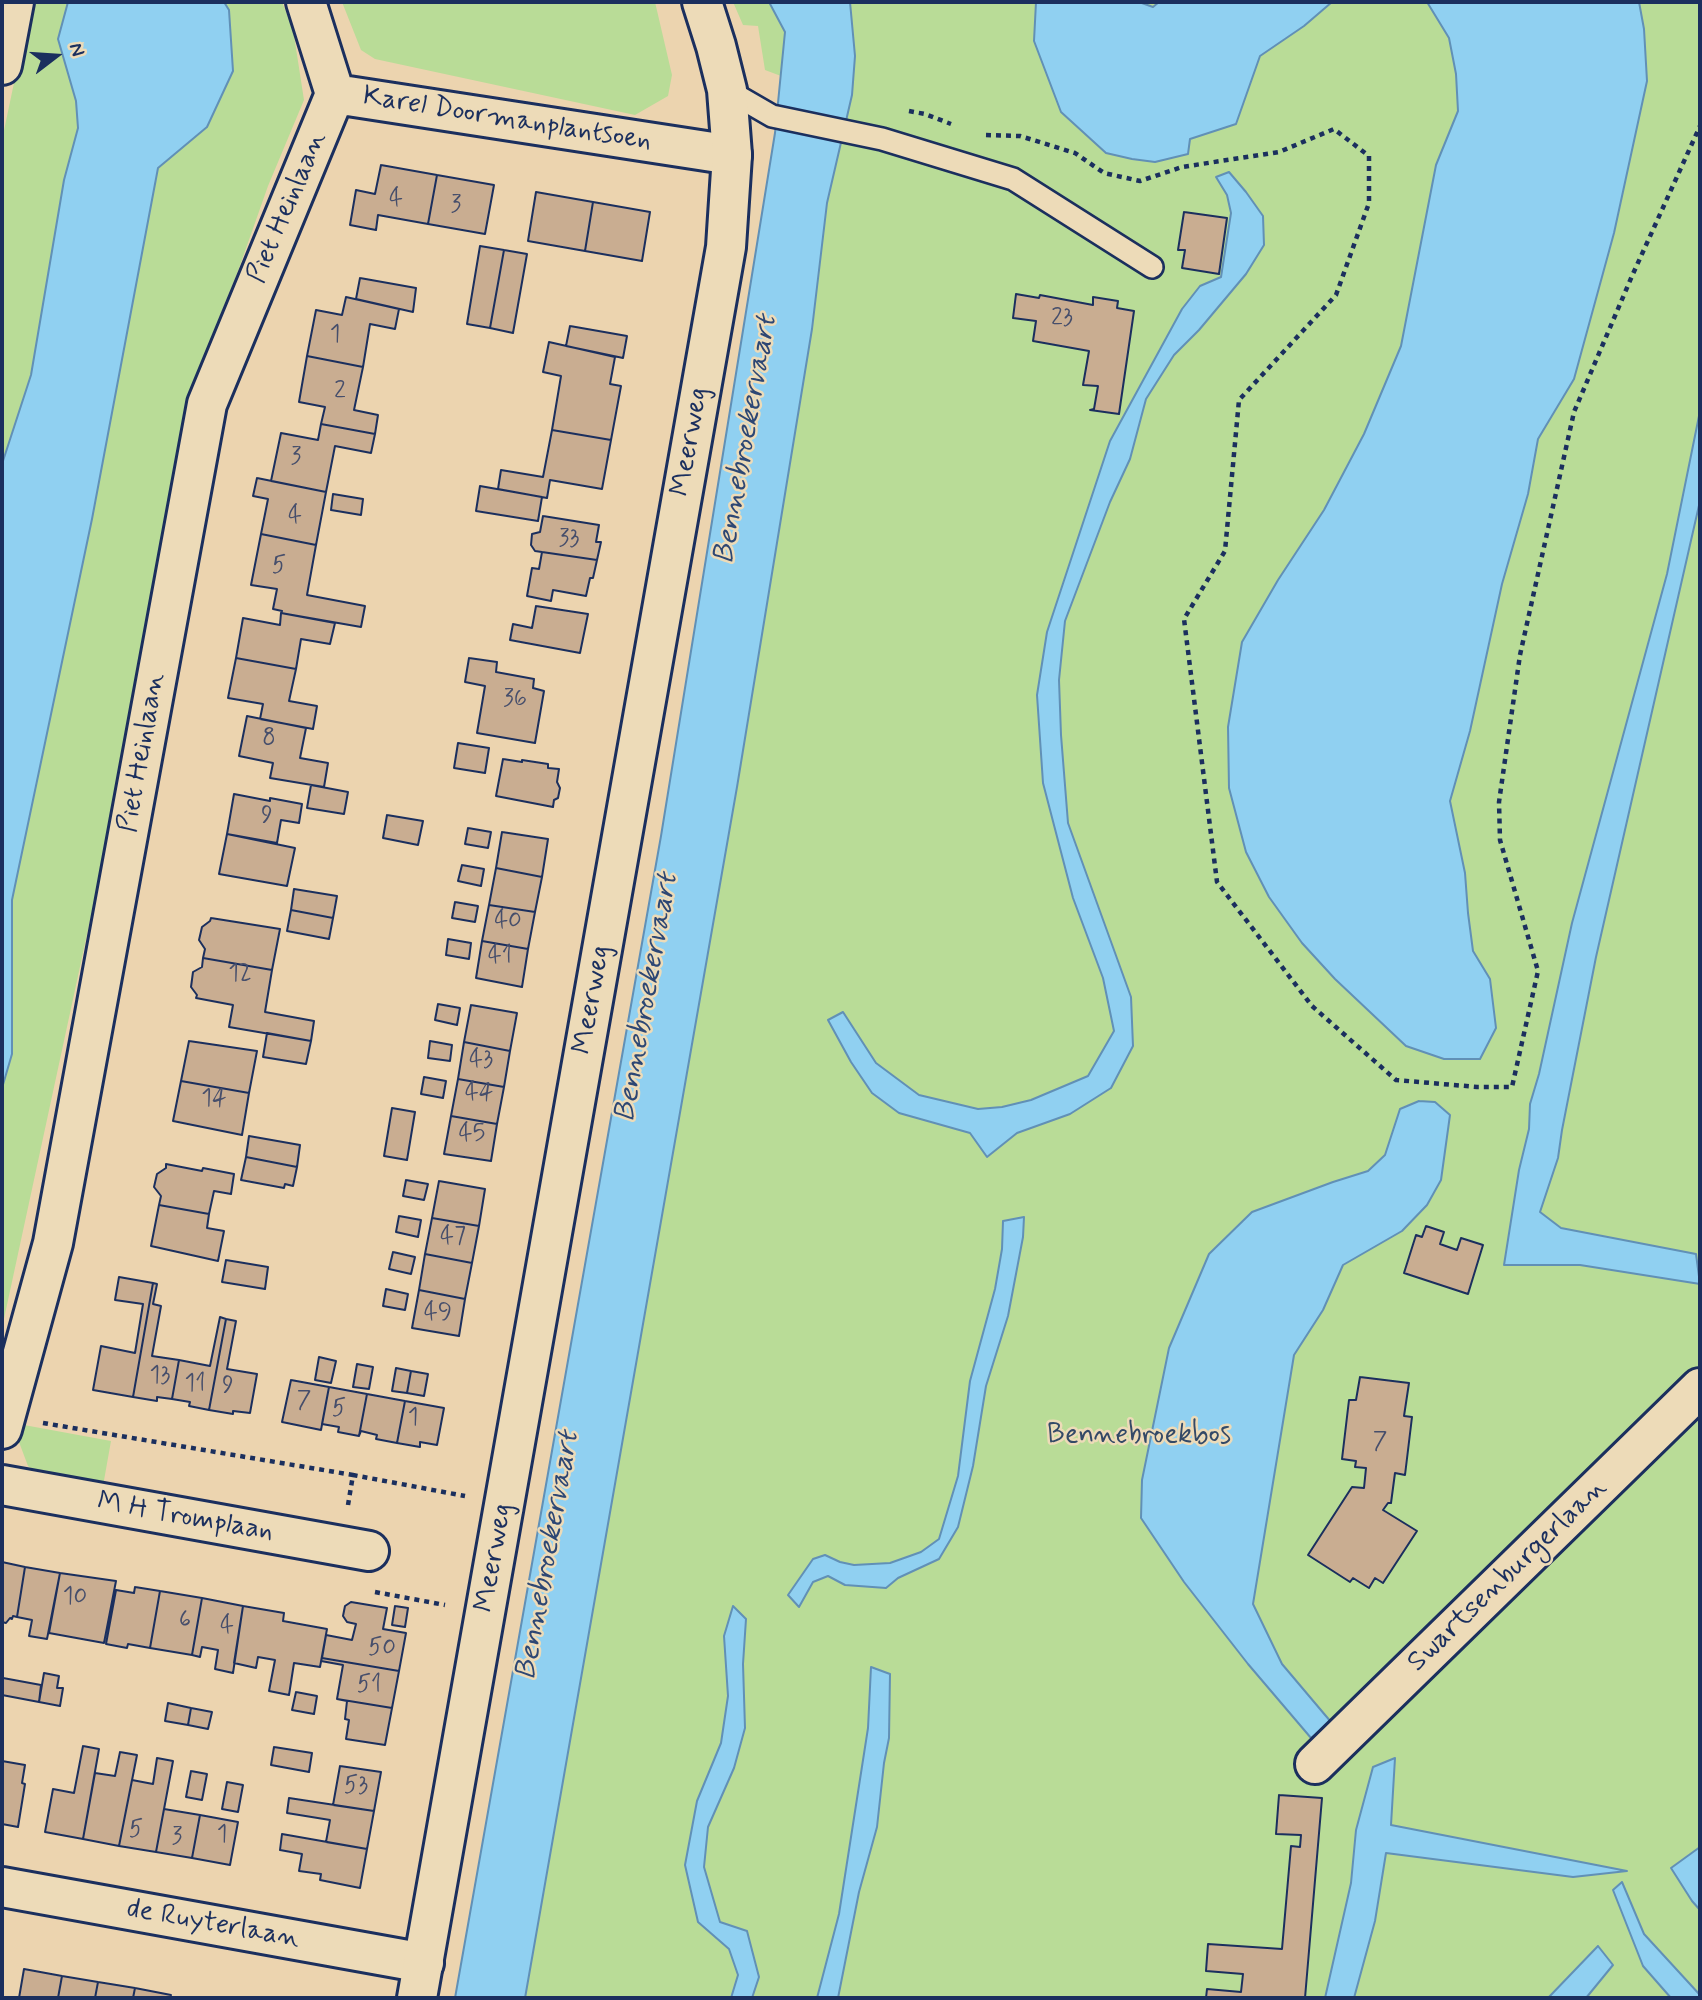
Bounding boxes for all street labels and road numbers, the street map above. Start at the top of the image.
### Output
street label: Karel Doormanplantsoen [360,81,654,159]
street label: Piet Heinlaan [241,127,335,289]
street label: Meerweg [665,385,717,499]
street label: Piet Heinlaan [112,671,174,835]
street label: Meerweg [567,943,619,1057]
street label: Swartsenburgerlaan [1401,1472,1615,1680]
street label: M H Tromplaan [94,1486,276,1550]
street label: Meerweg [469,1501,521,1615]
street label: de Ruyterlaan [124,1893,302,1957]

